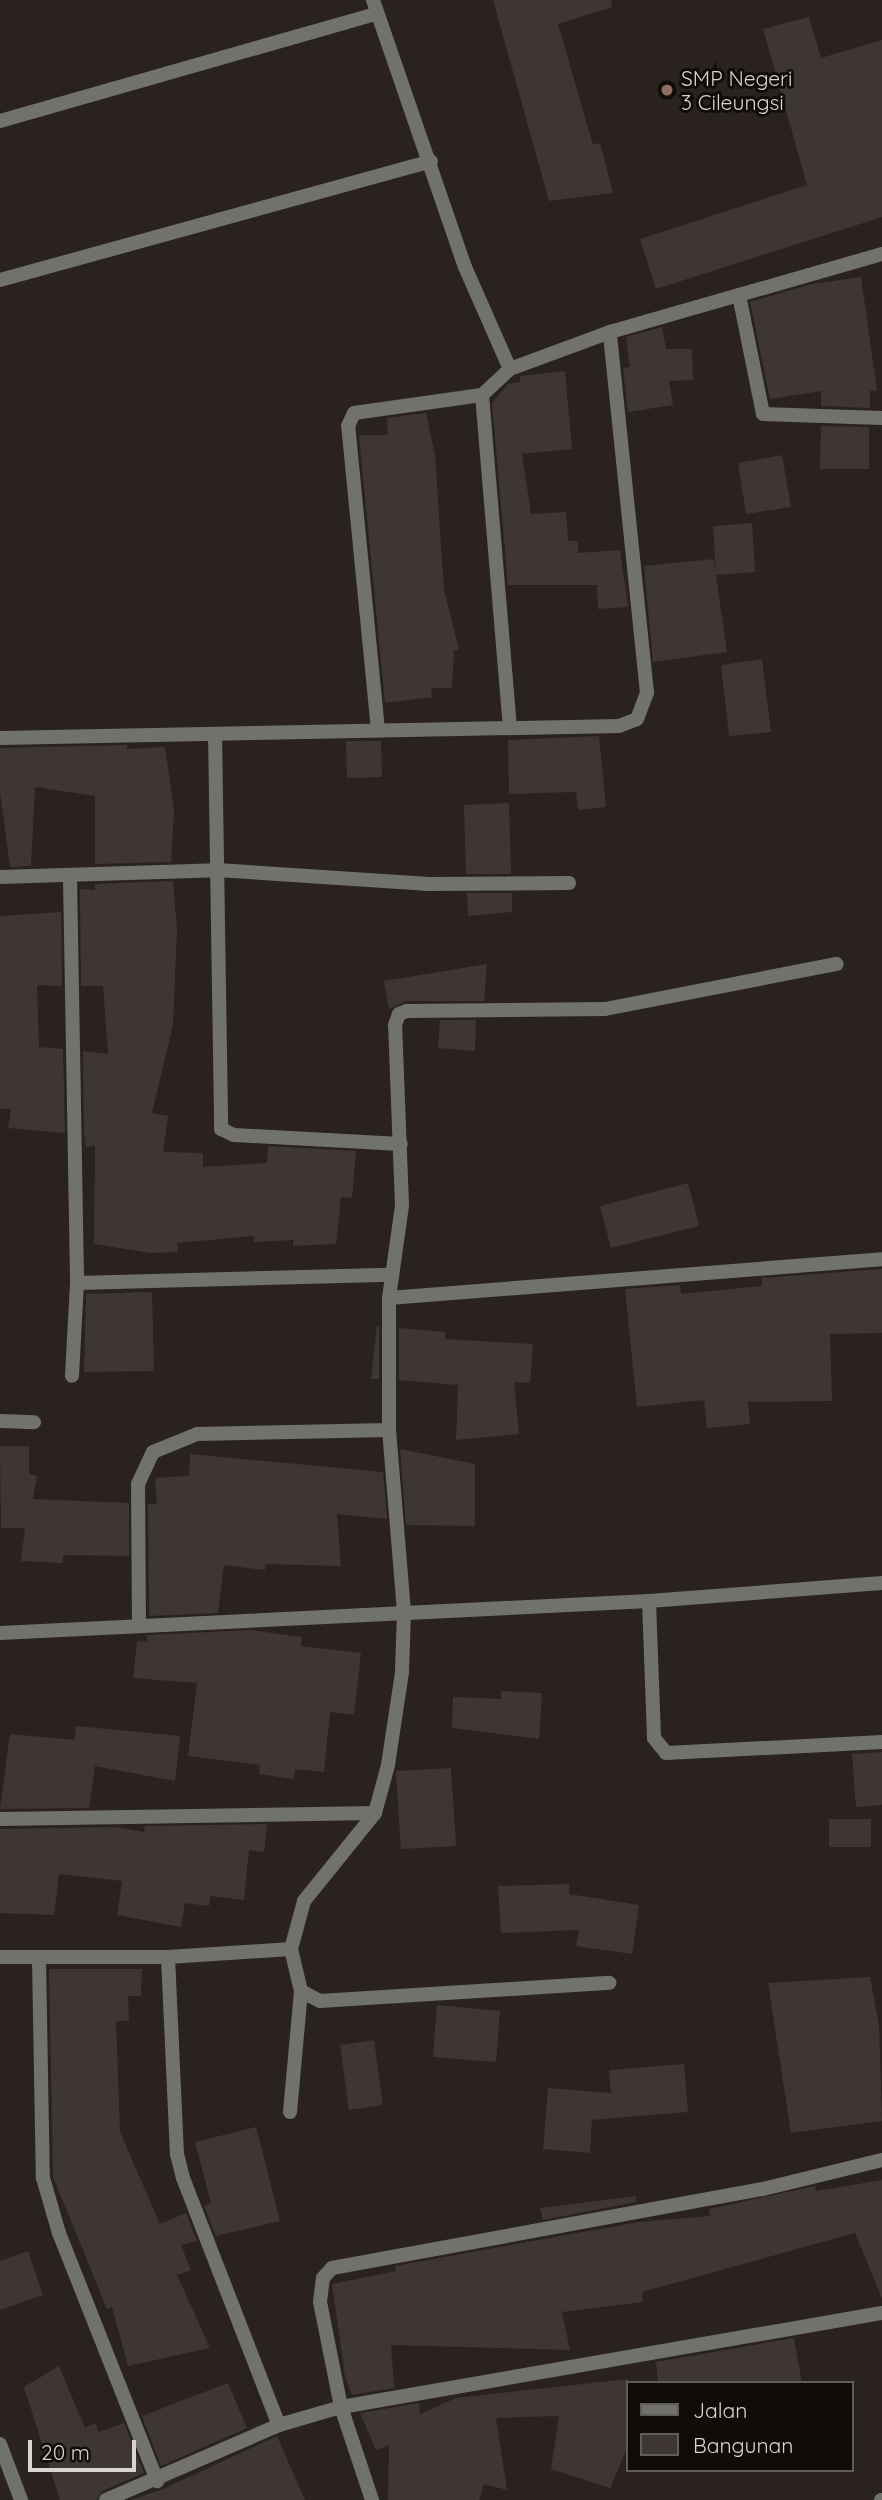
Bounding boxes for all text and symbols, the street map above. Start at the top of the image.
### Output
place label: SMP Negeri 3 Cileungsi [681,65,793,115]
marker: SMP Negeri 3 Cileungsi [659,82,675,98]
legend [626,2381,854,2472]
text: Jalan [693,2397,747,2423]
scale bar [32,2426,140,2470]
text: Bangunan [693,2432,793,2458]
text: 20 m [41,2439,90,2465]

